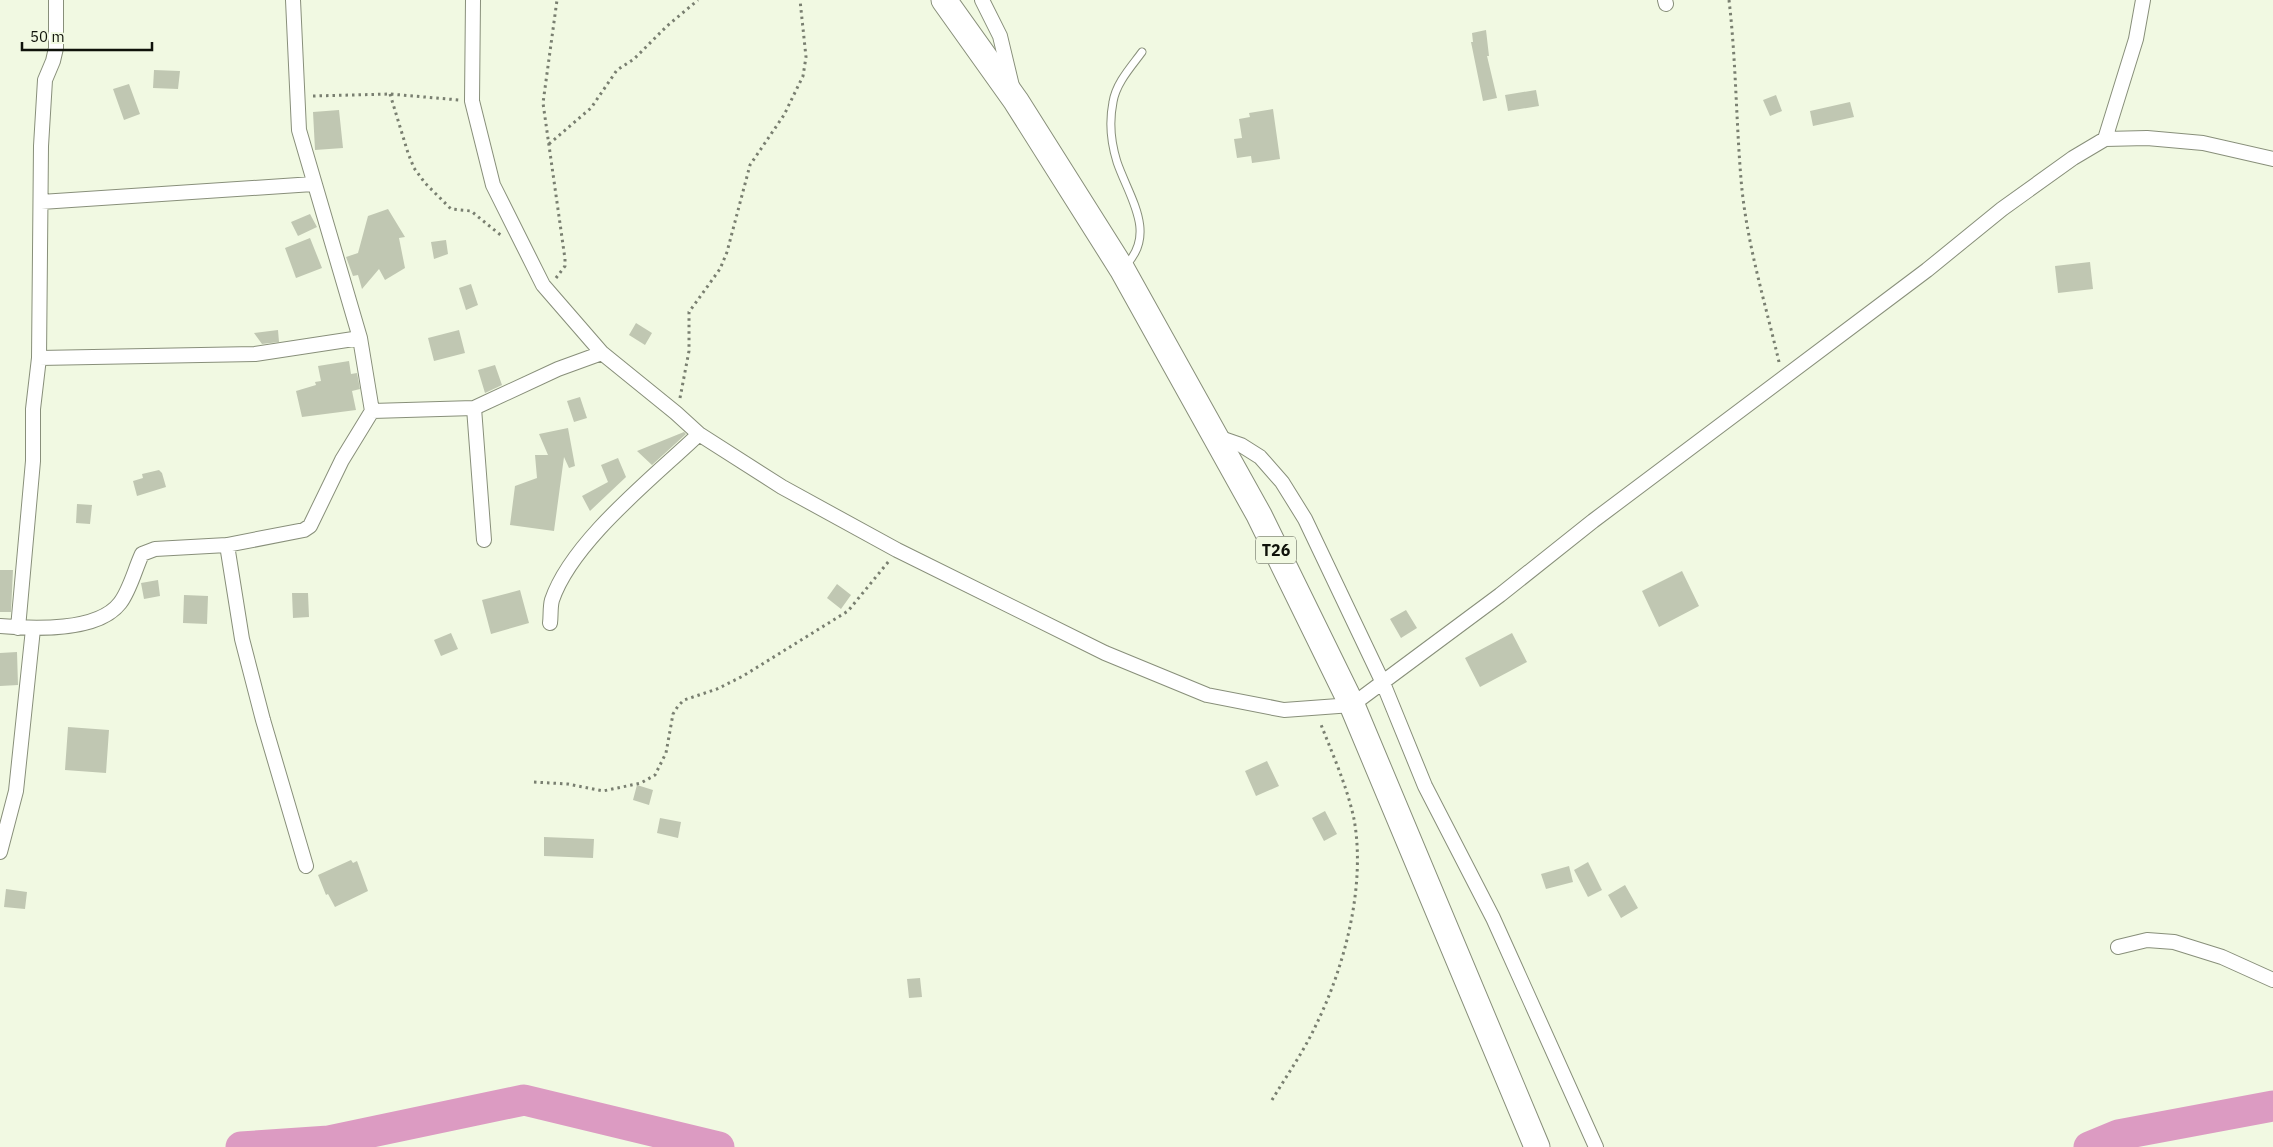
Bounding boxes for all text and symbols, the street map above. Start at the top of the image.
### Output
scale bar [22,20,152,52]
text: 50 m [30,27,65,46]
road number: T26 [1256,536,1296,564]

